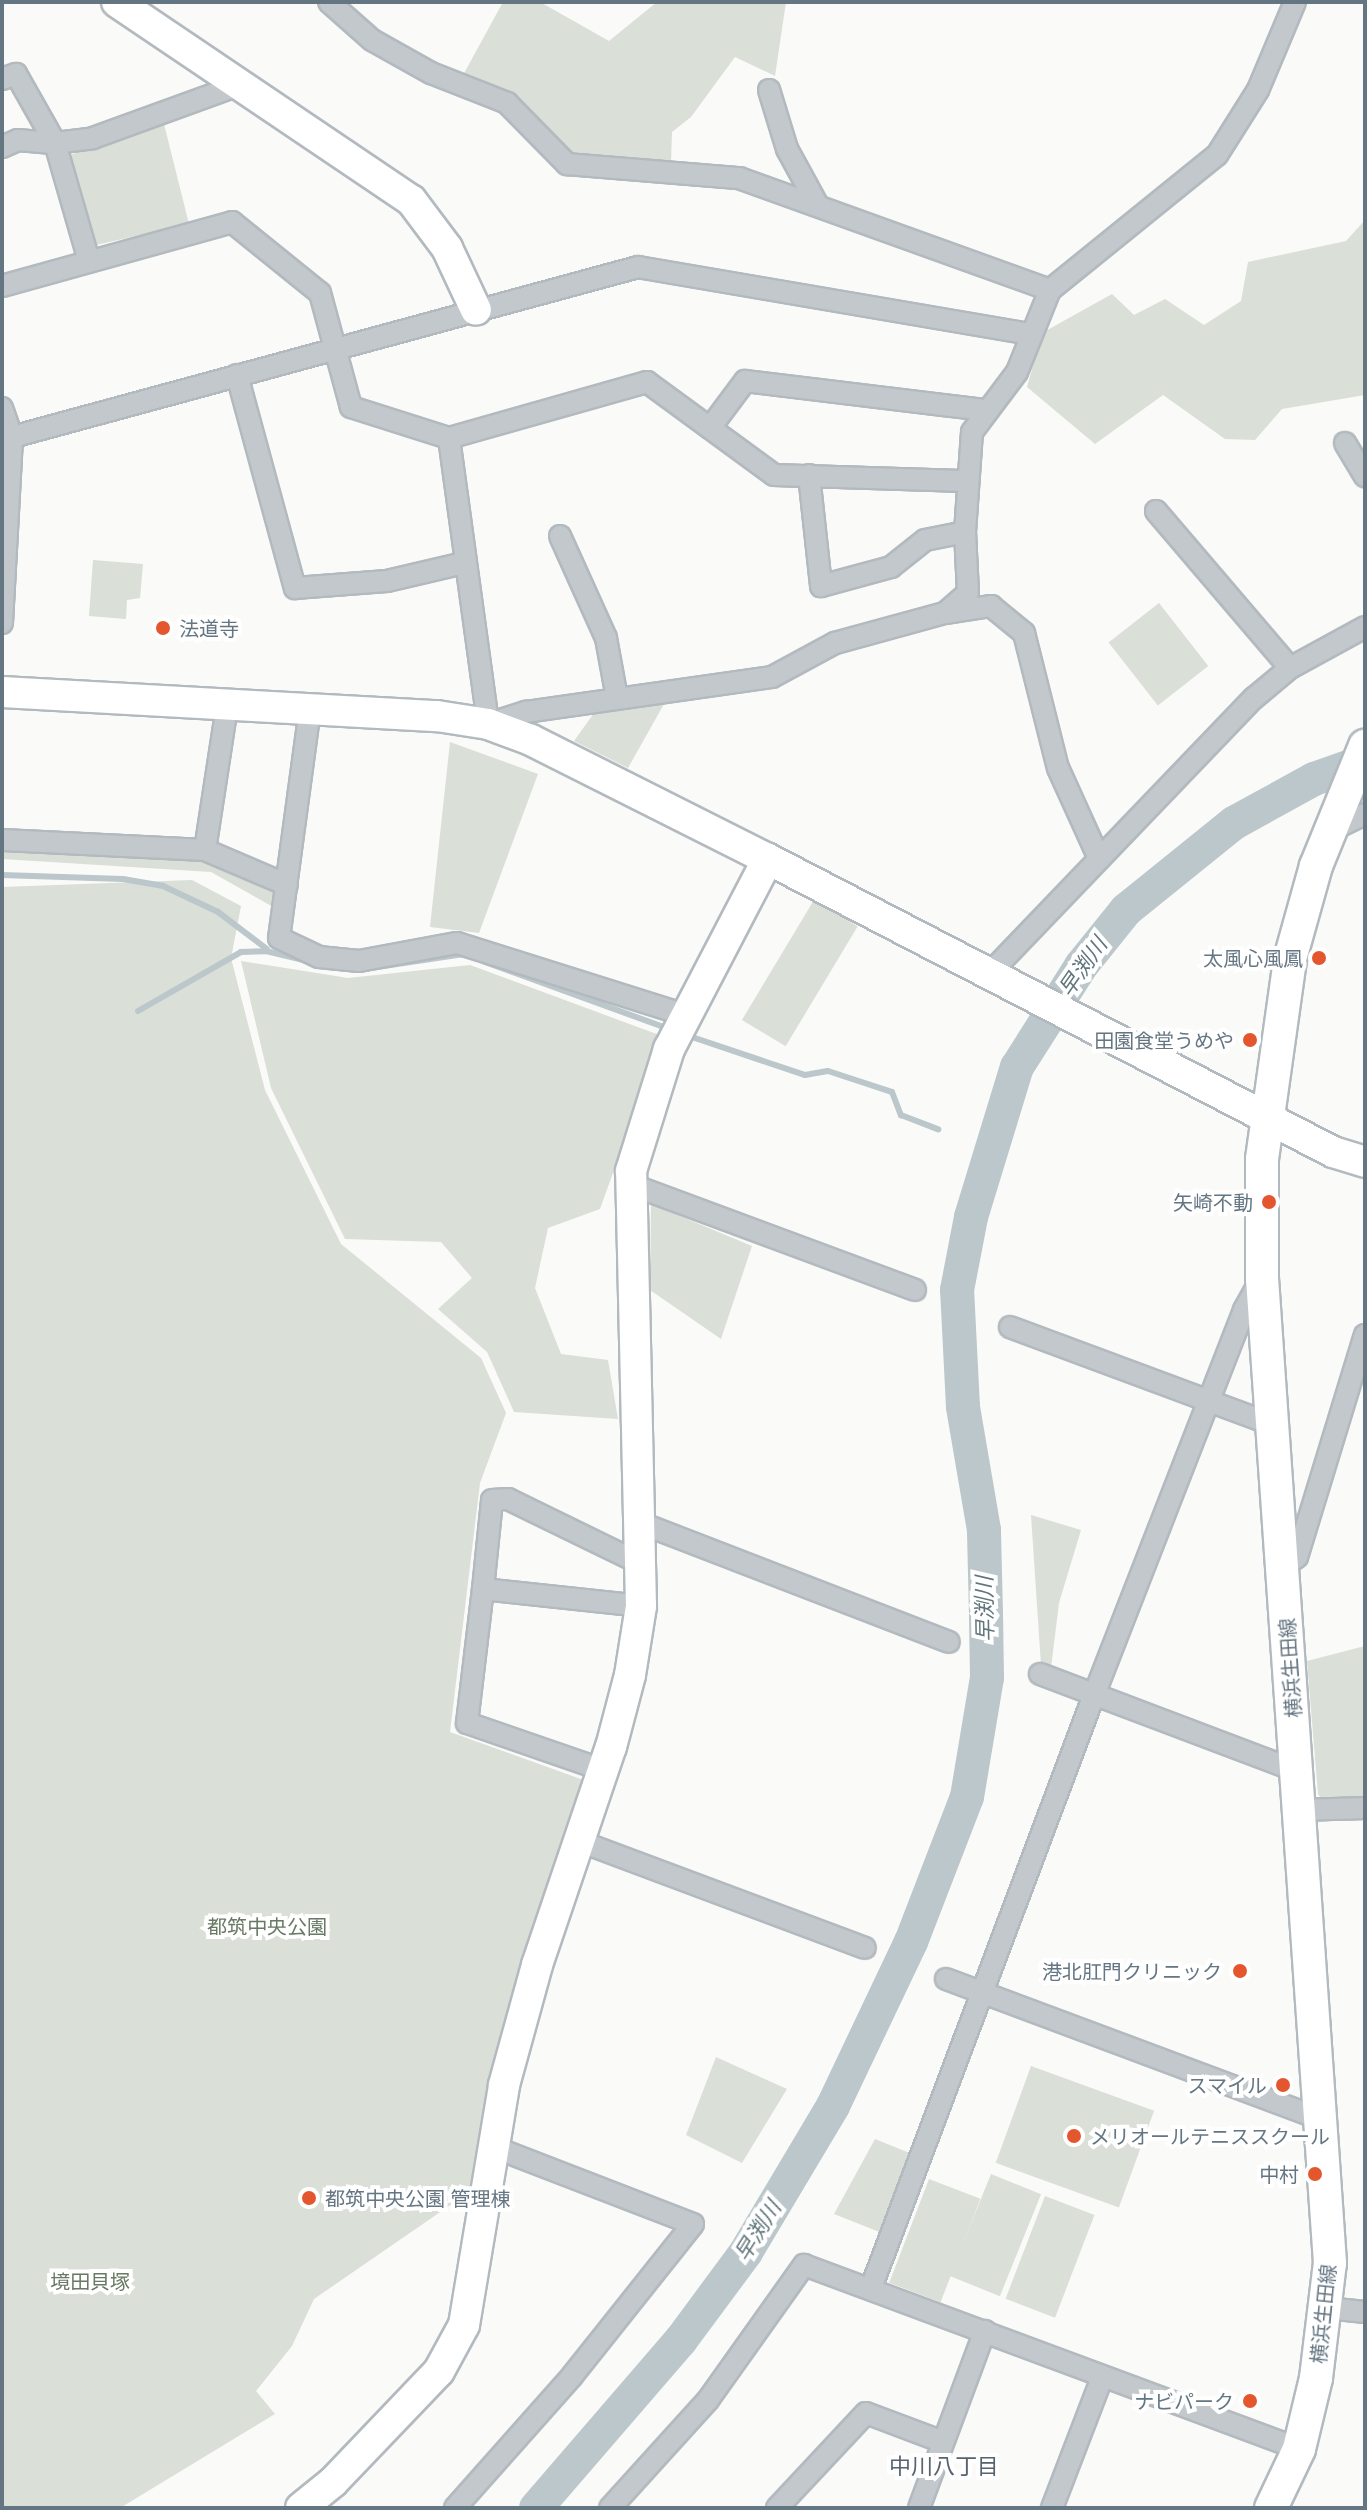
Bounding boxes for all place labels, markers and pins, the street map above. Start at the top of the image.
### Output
place label: 法道寺 [179,616,239,640]
marker: 法道寺 [154,619,172,637]
place label: 太風心風鳳 [1203,946,1303,970]
marker: 太風心風鳳 [1310,949,1328,967]
place label: 田園食堂うめや [1094,1028,1234,1052]
marker: 田園食堂うめや [1241,1031,1259,1049]
place label: 矢崎不動 [1173,1190,1253,1214]
marker: 矢崎不動 [1260,1193,1278,1211]
place label: 港北肛門クリニック [1042,1959,1222,1983]
marker: 港北肛門クリニック [1229,1960,1251,1982]
place label: スマイル [1187,2073,1267,2097]
marker: スマイル [1274,2076,1292,2094]
place label: メリオールテニススクール [1090,2124,1330,2148]
marker: メリオールテニススクール [1065,2127,1083,2145]
place label: 中村 [1259,2162,1299,2186]
marker: 中村 [1306,2165,1324,2183]
place label: 都筑中央公園 管理棟 [325,2186,510,2210]
marker: 都筑中央公園 管理棟 [300,2189,318,2207]
place label: ナビパーク [1134,2389,1234,2413]
marker: ナビパーク [1241,2392,1259,2410]

